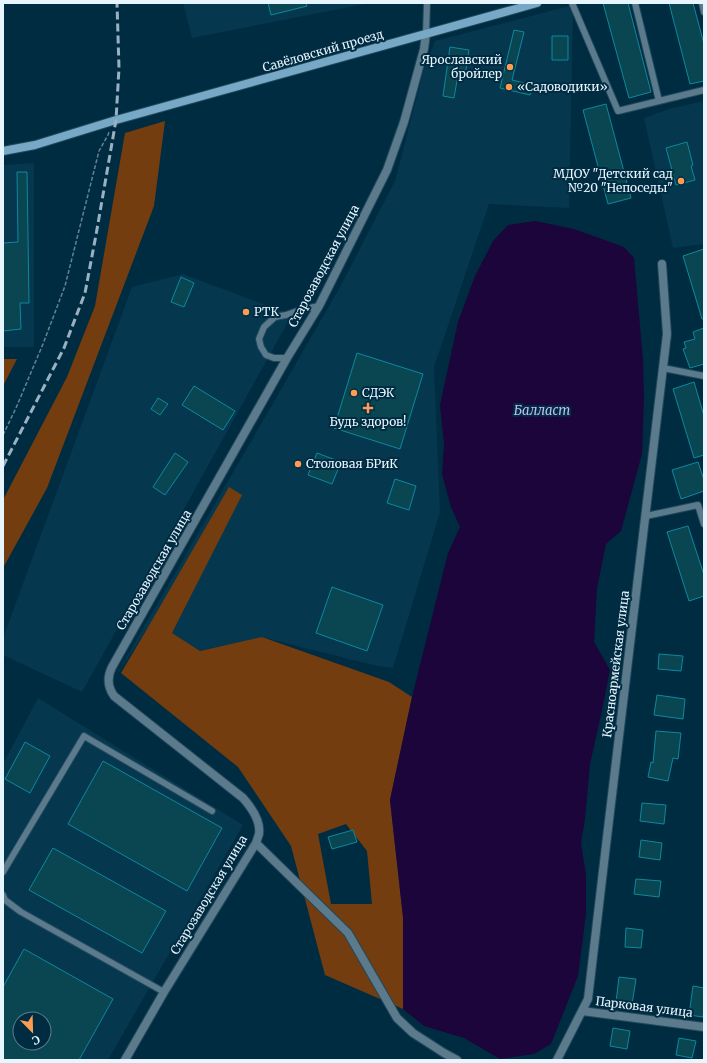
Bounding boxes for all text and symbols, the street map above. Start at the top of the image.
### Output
street label: Савёловский проезд [261,26,385,75]
place label: Ярославский бройлер [422,52,502,81]
marker: Ярославский бройлер [505,62,515,72]
place label: «Садоводики» [517,79,608,94]
marker: «Садоводики» [504,82,514,92]
place label: МДОУ "Детский сад №20 "Непоседы" [553,166,673,195]
marker: МДОУ "Детский сад №20 "Непоседы" [676,176,686,186]
street label: Старозаводская улица [285,201,362,330]
place label: РТК [254,304,279,319]
marker: РТК [241,307,251,317]
place label: СДЭК [362,385,395,400]
marker: СДЭК [349,388,359,398]
water label: Балласт [514,402,570,419]
marker: Будь здоров! [363,403,373,413]
place label: Будь здоров! [330,414,406,429]
place label: Столовая БРиК [306,456,398,471]
marker: Столовая БРиК [293,459,303,469]
street label: Старозаводская улица [113,506,194,633]
street label: Красноармейская улица [599,589,632,738]
street label: Старозаводская улица [167,832,250,957]
street label: Парковая улица [595,993,694,1020]
north arrow [12,1011,52,1051]
text: С [30,1032,42,1048]

